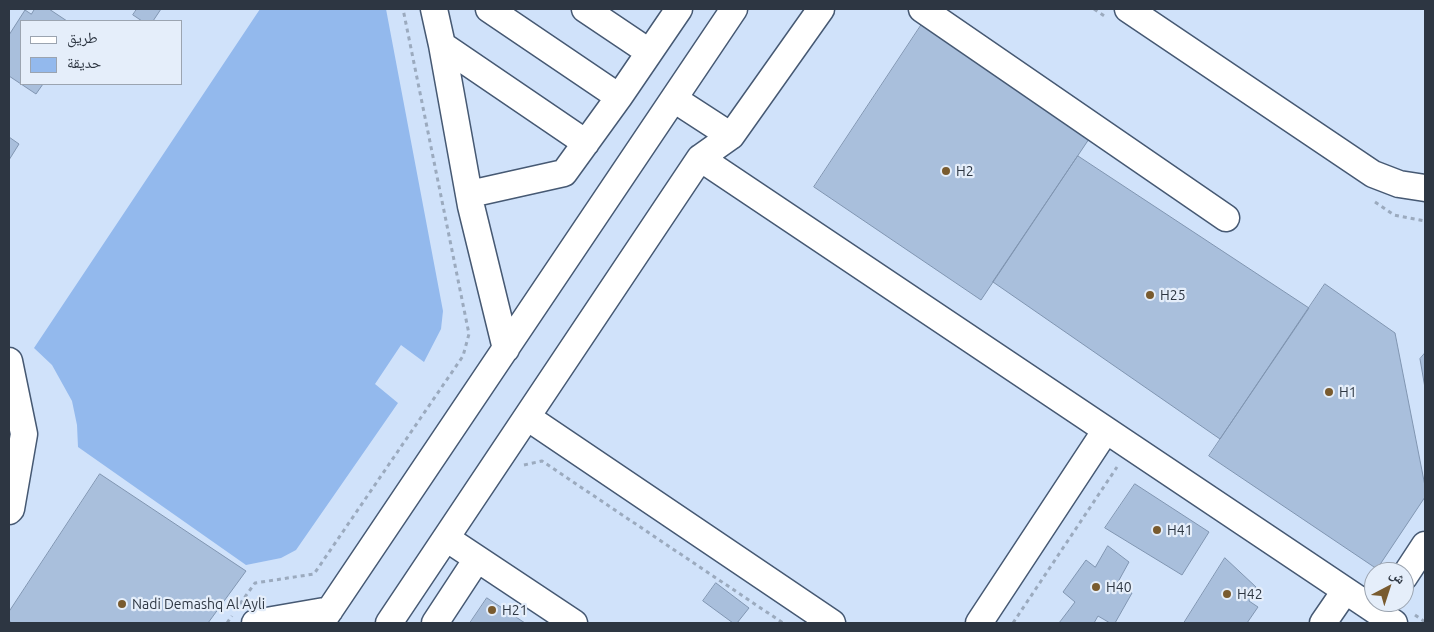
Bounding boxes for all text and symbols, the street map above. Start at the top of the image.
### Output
legend [20,20,182,85]
text: طريق [67,29,98,46]
text: حديقة [67,54,101,71]
place label: H2 [956,163,974,179]
marker: H2 [940,165,952,177]
place label: H25 [1160,287,1186,303]
marker: H25 [1144,289,1156,301]
place label: H1 [1339,384,1357,400]
marker: H1 [1323,386,1335,398]
place label: H41 [1167,522,1193,538]
marker: H41 [1151,524,1163,536]
north arrow [1364,562,1414,612]
text: ش [1387,565,1409,587]
place label: H40 [1106,579,1132,595]
marker: H40 [1090,581,1102,593]
place label: H42 [1237,586,1263,602]
marker: H42 [1221,588,1233,600]
place label: Nadi Demashq Al Ayli [132,596,265,612]
marker: Nadi Demashq Al Ayli [116,598,128,610]
place label: H21 [502,602,528,618]
marker: H21 [486,604,498,616]

